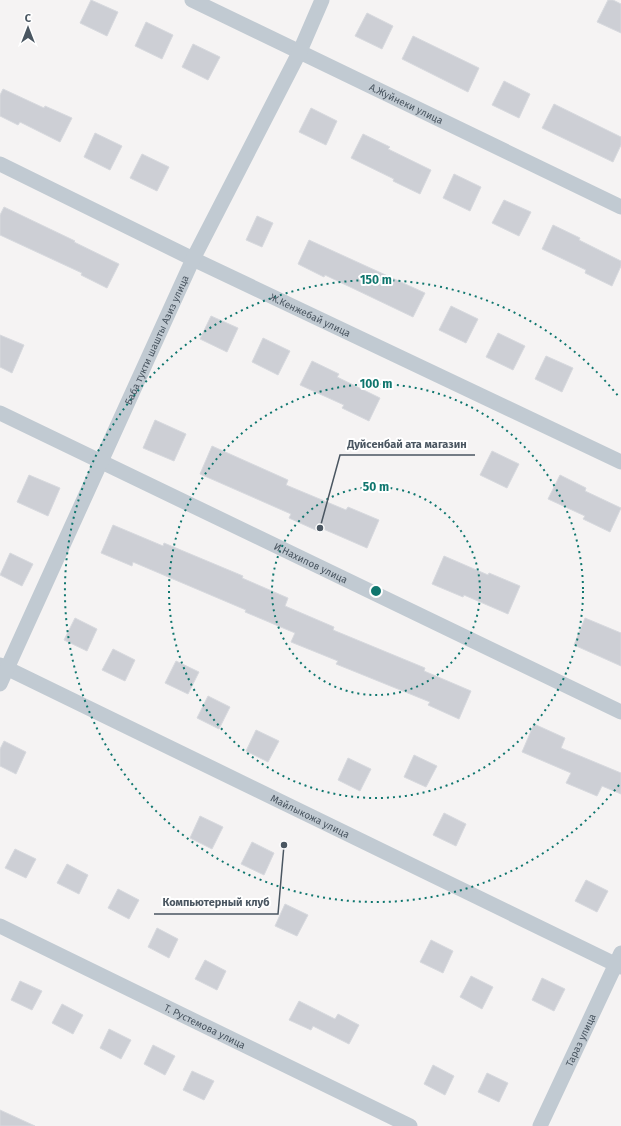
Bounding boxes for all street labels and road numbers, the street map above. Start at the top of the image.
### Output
street label: А.Жуйнеки улица [367,81,445,127]
street label: Баба тукти шашты Азиз улица [123,274,192,407]
street label: Ж.Кенжебай улица [268,291,352,340]
street label: И.Нахипов улица [272,541,349,586]
street label: Майлыкожа улица [268,793,351,841]
street label: Т. Рустемова улица [162,1002,247,1052]
street label: Тараз улица [564,1012,599,1069]

